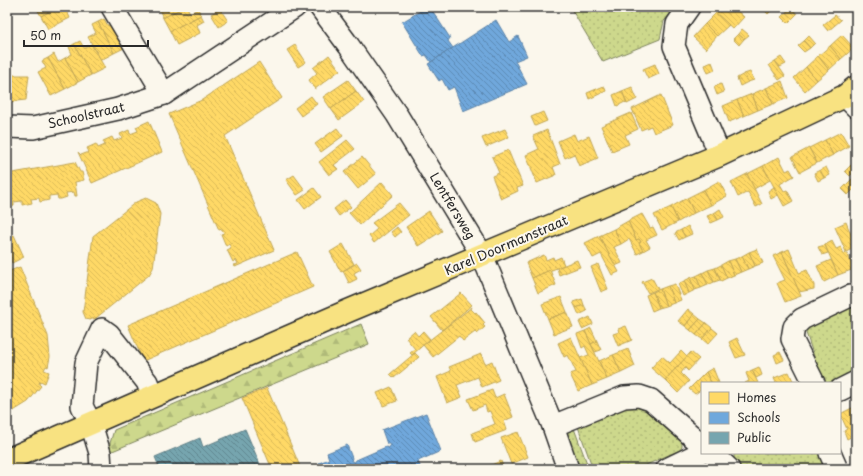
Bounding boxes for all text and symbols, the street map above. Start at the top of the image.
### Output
scale bar [24,22,148,48]
text: 50 m [30,26,61,44]
street label: Schoolstraat [46,96,126,133]
street label: Lentfersweg [426,169,481,243]
street label: Karel Doormanstraat [441,210,570,279]
legend [701,382,841,454]
text: Homes [737,388,776,406]
text: Schools [737,408,781,426]
text: Public [737,428,771,446]

